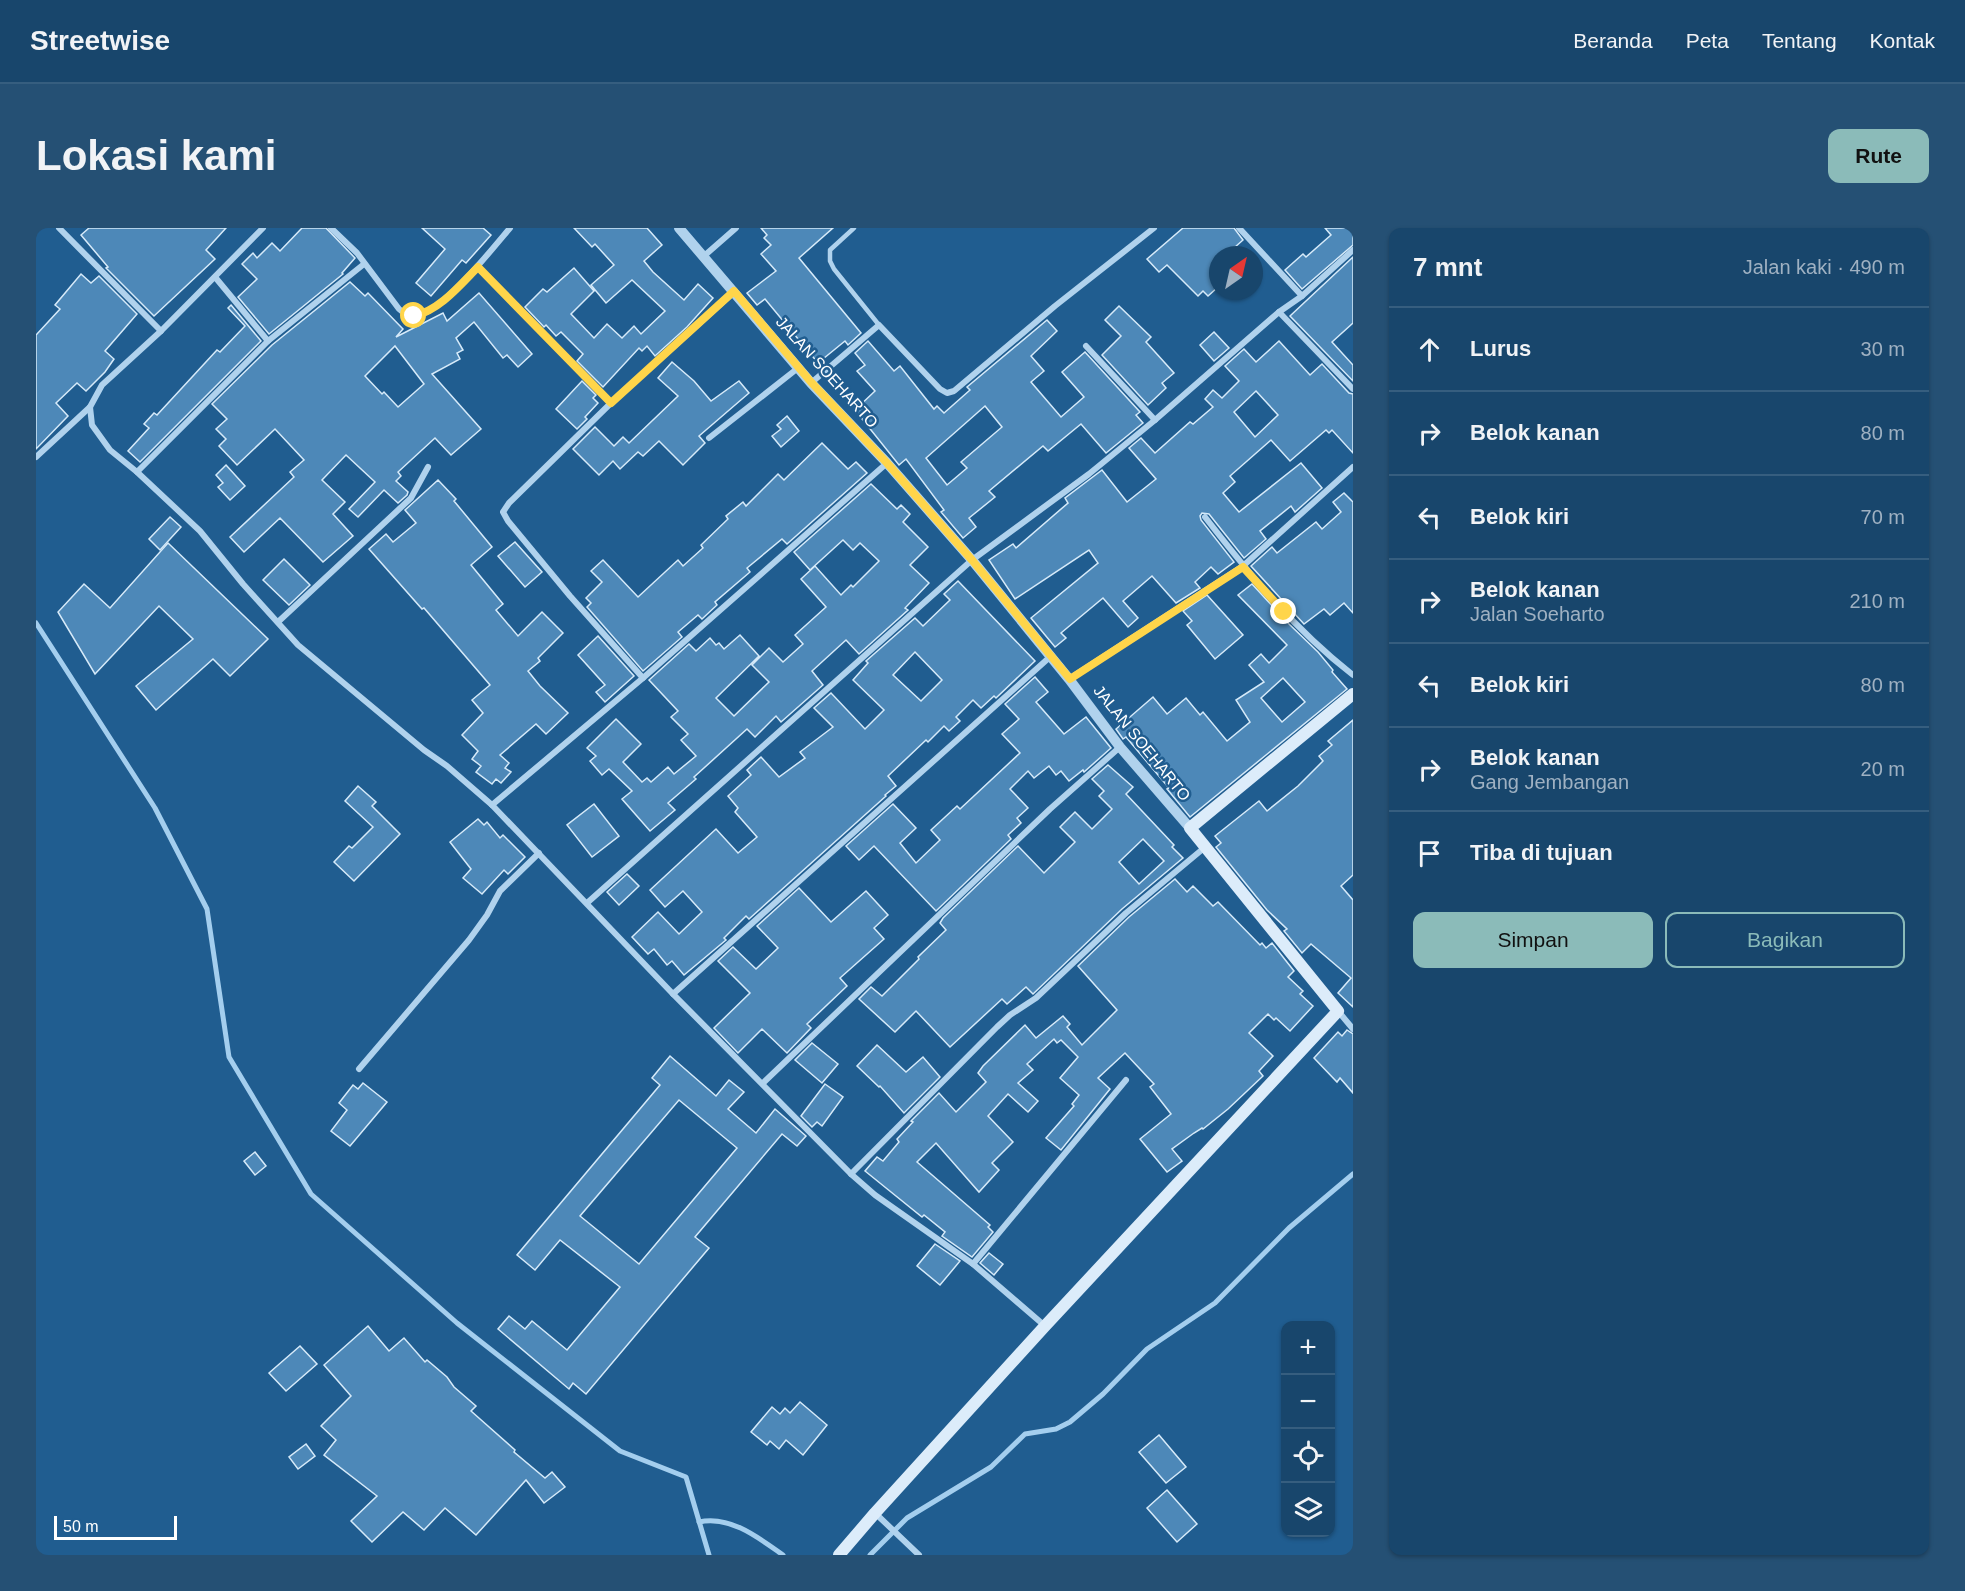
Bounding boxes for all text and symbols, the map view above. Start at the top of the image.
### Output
text: Streetwise [30,25,170,56]
text: Beranda [1573,29,1653,52]
text: Peta [1686,29,1729,52]
text: Tentang [1762,29,1837,52]
text: Kontak [1870,29,1935,52]
button: Rute [1828,129,1929,183]
text: Lokasi kami [36,132,276,179]
north arrow [1209,246,1263,300]
text: 7 mnt [1413,252,1482,282]
text: Jalan kaki · 490 m [1743,256,1905,278]
route start [400,302,426,328]
street label: JALAN SOEHARTO [773,313,881,431]
icon: ahead [1413,333,1446,366]
text: Lurus [1470,336,1531,361]
text: 30 m [1861,338,1905,360]
icon: right [1413,417,1446,450]
text: Belok kanan [1470,420,1600,445]
text: 80 m [1861,422,1905,444]
icon: left [1413,501,1446,534]
text: Belok kiri [1470,504,1569,529]
text: 70 m [1861,506,1905,528]
text: Belok kanan [1470,577,1600,602]
icon: right [1413,585,1446,618]
text: 210 m [1849,590,1905,612]
route end [1270,598,1296,624]
text: Jalan Soeharto [1470,603,1605,625]
icon: left [1413,669,1446,702]
text: Belok kiri [1470,672,1569,697]
text: 80 m [1861,674,1905,696]
street label: JALAN SOEHARTO [1090,682,1194,804]
text: Belok kanan [1470,745,1600,770]
icon: right [1413,753,1446,786]
text: 20 m [1861,758,1905,780]
text: Gang Jembangan [1470,771,1629,793]
icon: arrive [1413,837,1446,870]
text: Tiba di tujuan [1470,840,1613,865]
button: Simpan [1413,912,1653,968]
button: Bagikan [1665,912,1905,968]
map controls [1281,1321,1335,1537]
button: + [1281,1321,1335,1375]
button: − [1281,1375,1335,1429]
button: locate [1281,1429,1335,1483]
button: layers [1281,1483,1335,1537]
scale bar [54,1513,177,1540]
text: 50 m [63,1518,99,1535]

